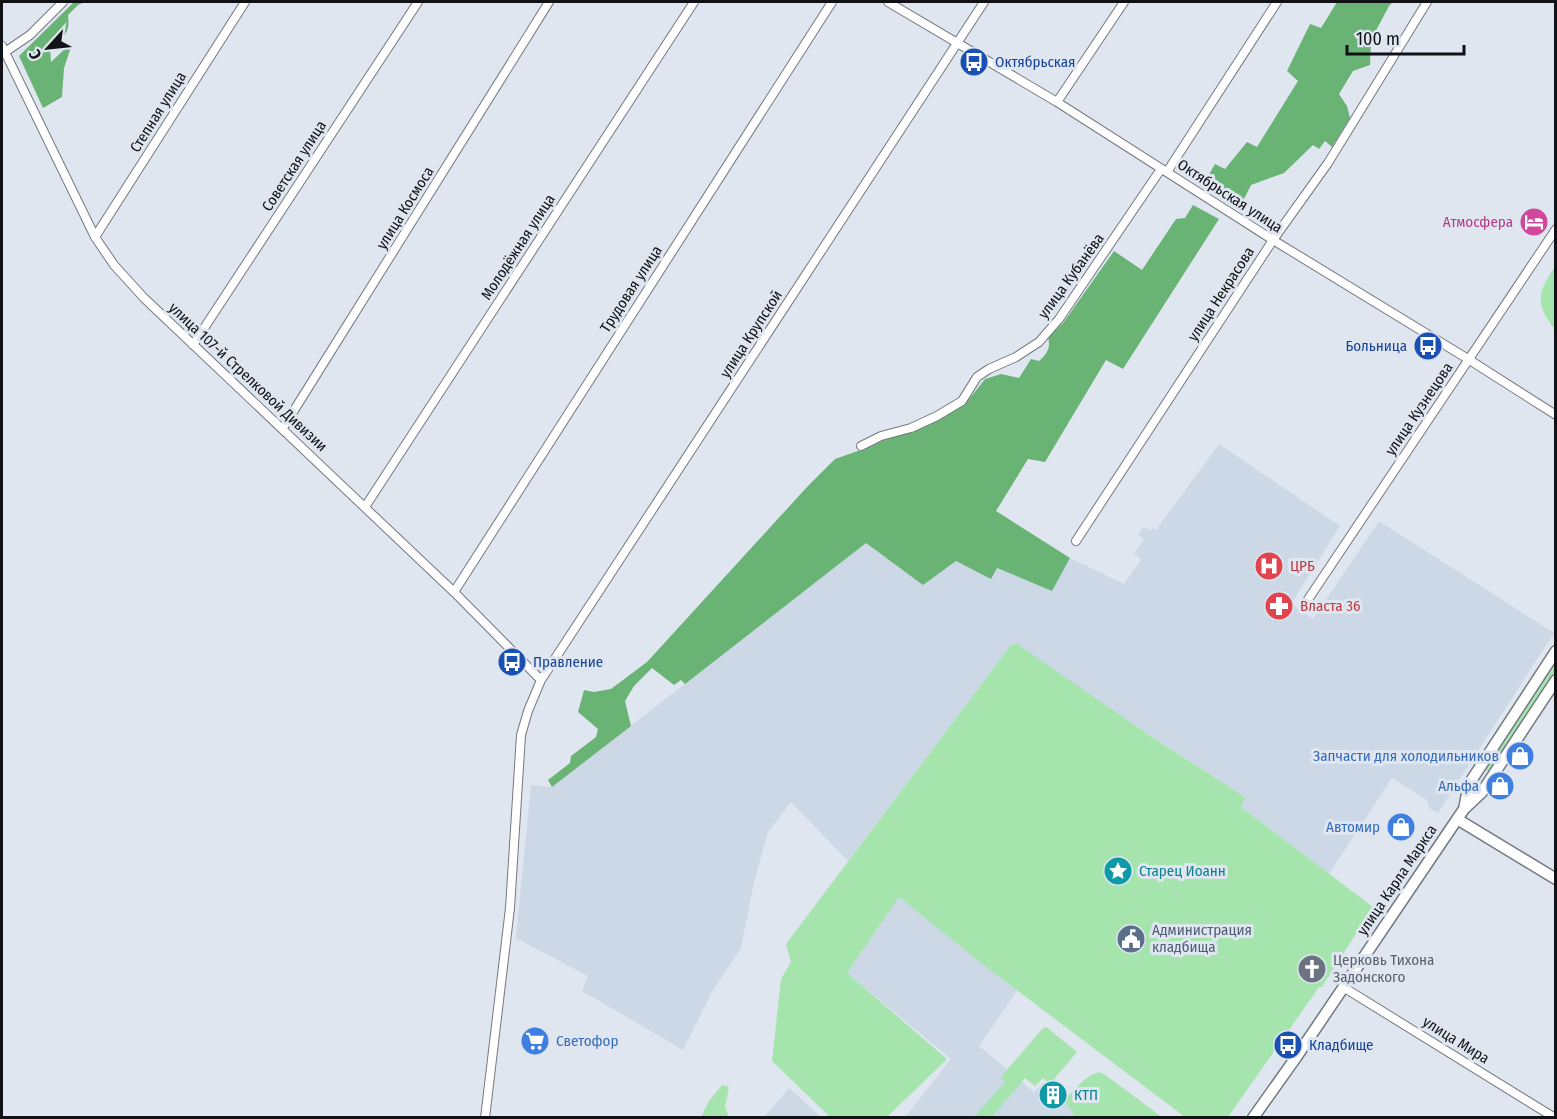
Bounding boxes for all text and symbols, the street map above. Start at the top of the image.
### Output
north arrow [18,18,78,78]
scale bar [1347,18,1464,56]
text: 100 m [1356,28,1400,50]
text: С [24,46,45,63]
bus stop icon: Октябрьская [958,46,990,78]
place label: Октябрьская [995,53,1075,71]
street label: Степная улица [126,68,190,156]
street label: Советская улица [258,117,330,215]
street label: Октябрьская улица [1174,155,1286,237]
street label: улица Космоса [373,163,437,253]
street label: Молодёжная улица [477,191,559,303]
hotel icon: Атмосфера [1518,206,1550,238]
place label: Атмосфера [1443,213,1513,231]
street label: улица Кубанёва [1034,230,1108,322]
street label: Трудовая улица [596,242,666,336]
street label: улица Некрасова [1184,244,1258,344]
street label: улица Крупской [716,287,786,381]
street label: улица 107-й Стрелковой Дивизии [165,299,331,455]
bus stop icon: Больница [1412,330,1444,362]
place label: Больница [1345,337,1407,355]
street label: улица Кузнецова [1381,359,1457,459]
hospital icon: ЦРБ [1253,550,1285,582]
place label: ЦРБ [1290,557,1315,575]
pharmacy icon: Власта 36 [1263,590,1295,622]
place label: Власта 36 [1300,597,1360,615]
bus stop icon: Правление [496,646,528,678]
place label: Правление [533,653,603,671]
shop icon: Запчасти для холодильников [1504,740,1536,772]
place label: Запчасти для холодильников [1313,747,1499,765]
shop icon: Альфа [1484,770,1516,802]
place label: Альфа [1438,777,1479,795]
shop icon: Автомир [1385,811,1417,843]
place label: Автомир [1326,818,1380,836]
street label: улица Карла Маркса [1353,821,1441,939]
place icon: Старец Иоанн [1102,855,1134,887]
place label: Старец Иоанн [1139,862,1226,880]
place label: Администрация кладбища [1152,921,1252,956]
public building icon: Администрация кладбища [1115,923,1147,955]
place label: Церковь Тихона Задонского [1333,951,1434,986]
church icon: Церковь Тихона Задонского [1296,953,1328,985]
street label: улица Мира [1419,1012,1493,1068]
supermarket icon: Светофор [519,1025,551,1057]
bus stop icon: Кладбище [1272,1029,1304,1061]
place label: Светофор [556,1032,618,1050]
place label: Кладбище [1309,1036,1374,1054]
building icon: КТП [1037,1079,1069,1111]
place label: КТП [1074,1086,1098,1104]

